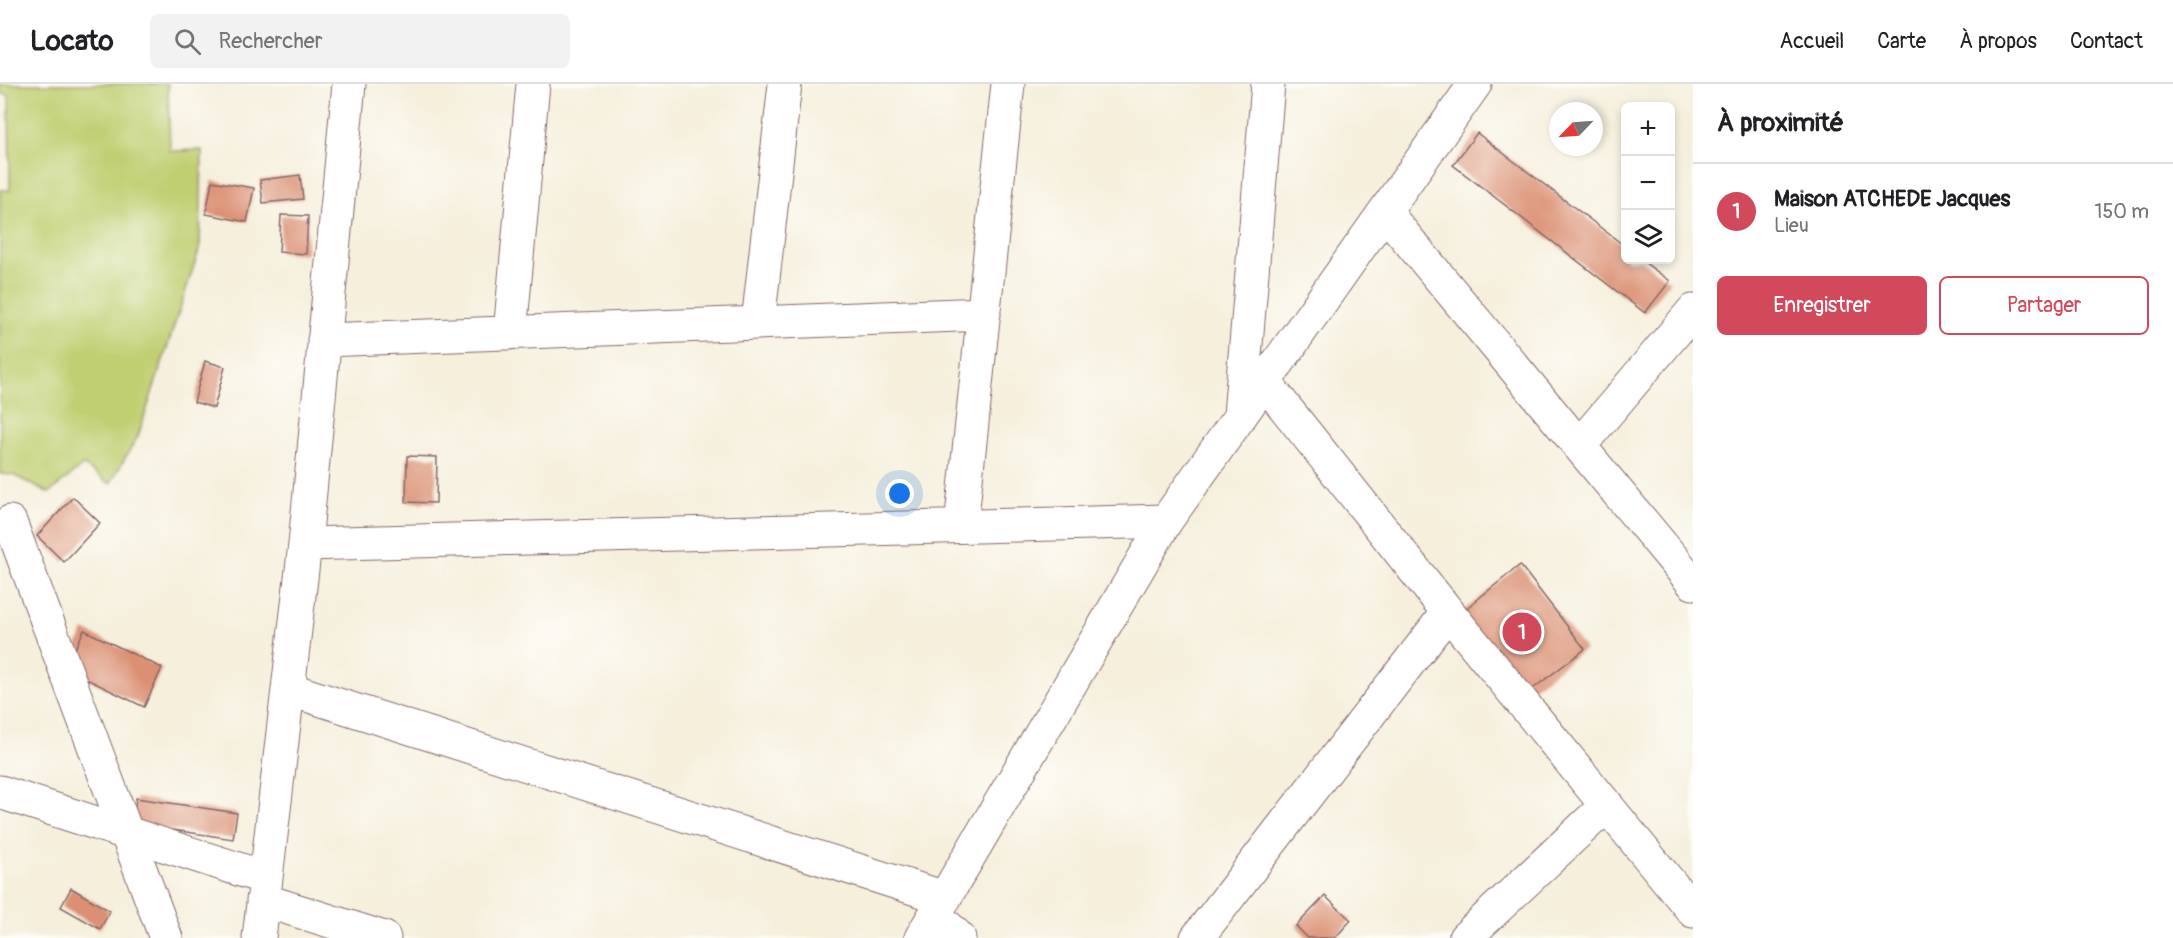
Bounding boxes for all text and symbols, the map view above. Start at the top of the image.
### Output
search box [150,14,570,68]
text: Locato [30,24,114,59]
icon: search [171,25,204,58]
text: Rechercher [219,27,323,55]
text: Accueil [1780,28,1844,55]
text: Carte [1877,28,1926,55]
text: À propos [1959,28,2037,55]
text: Contact [2070,28,2143,55]
north arrow [1549,102,1603,156]
map controls [1621,102,1675,264]
button: + [1621,102,1675,156]
text: À proximité [1717,107,1844,139]
button: − [1621,156,1675,210]
text: Maison ATCHEDE Jacques [1774,185,2010,213]
text: 1 [1733,199,1740,224]
text: 150 m [2095,199,2149,224]
button: layers [1621,210,1675,264]
text: Lieu [1774,213,1809,238]
button: Enregistrer [1717,276,1927,335]
button: Partager [1939,276,2149,335]
your location [885,479,914,508]
pin: 1 [1502,610,1541,654]

